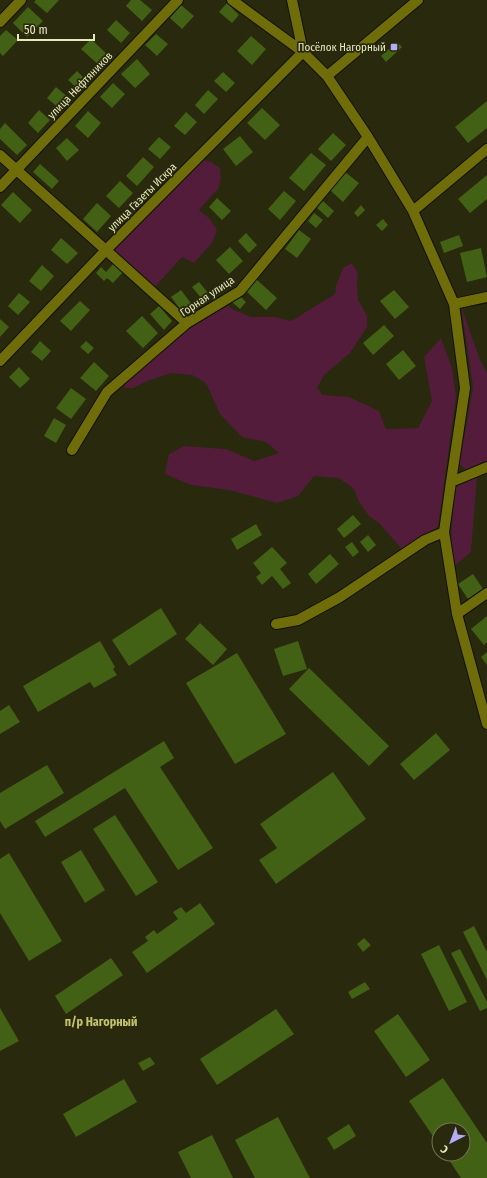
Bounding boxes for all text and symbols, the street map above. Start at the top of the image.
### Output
scale bar [18,16,94,42]
text: 50 m [24,23,48,37]
place label: Посёлок Нагорный [298,41,386,54]
marker: Посёлок Нагорный [389,42,399,52]
street label: улица Нефтяников [45,49,116,121]
street label: улица Газеты Искра [105,160,179,234]
street label: Горная улица [178,274,237,319]
district label: п/р Нагорный [65,1015,137,1029]
north arrow [431,1122,471,1162]
text: С [438,1142,451,1156]

